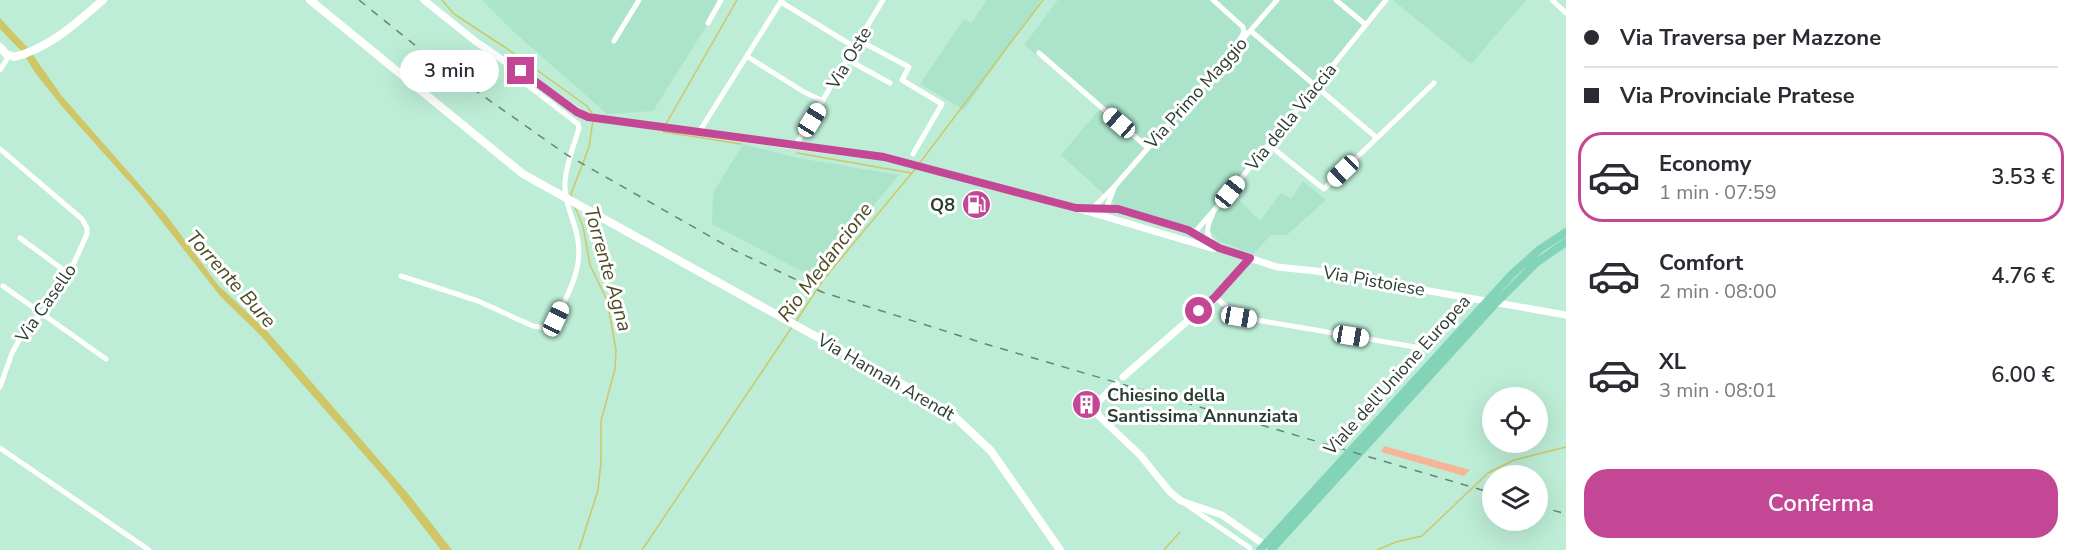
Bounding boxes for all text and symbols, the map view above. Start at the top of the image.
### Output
street label: Via Oste [820,22,877,95]
text: Via Traversa per Mazzone [1620,23,1881,53]
street label: Via Primo Maggio [1139,32,1253,155]
callout: 3 min [401,50,500,92]
text: 3 min [424,57,475,84]
route end [507,57,534,84]
street label: Via della Viaccia [1240,58,1342,177]
text: Via Provinciale Pratese [1620,81,1855,111]
car [795,100,829,140]
car [1100,104,1138,142]
text: Economy [1659,149,1751,179]
icon: car [1587,150,1641,204]
car [1324,152,1362,190]
text: 3.53 € [1991,162,2055,192]
car [1212,172,1248,212]
text: 1 min · 07:59 [1659,179,1777,206]
fuel station icon: Q8 [960,189,992,221]
place label: Q8 [930,193,955,217]
water label: Rio Medancione [771,197,879,327]
water label: Torrente Agna [577,203,639,335]
water label: Torrente Bure [180,224,282,334]
text: Comfort [1659,248,1743,278]
icon: car [1587,249,1641,303]
street label: Via Casello [10,259,82,348]
street label: Via Pistoiese [1320,260,1427,302]
text: 4.76 € [1991,261,2055,291]
text: 2 min · 08:00 [1659,278,1777,305]
street label: Viale dell'Unione Europea [1318,290,1476,461]
route start [1185,297,1212,324]
car [540,299,572,339]
car [1220,305,1258,329]
car [1332,324,1370,348]
street label: Via Hannah Arendt [812,327,960,426]
text: XL [1659,347,1686,377]
icon: car [1587,348,1641,402]
text: 6.00 € [1991,360,2055,390]
text: 3 min · 08:01 [1659,377,1777,404]
place label: Chiesino della Santissima Annunziata [1107,383,1298,428]
map controls [1482,387,1548,531]
button: locate [1482,387,1548,453]
building icon: Chiesino della Santissima Annunziata [1070,389,1102,421]
button: layers [1482,465,1548,531]
button: Conferma [1584,469,2058,538]

